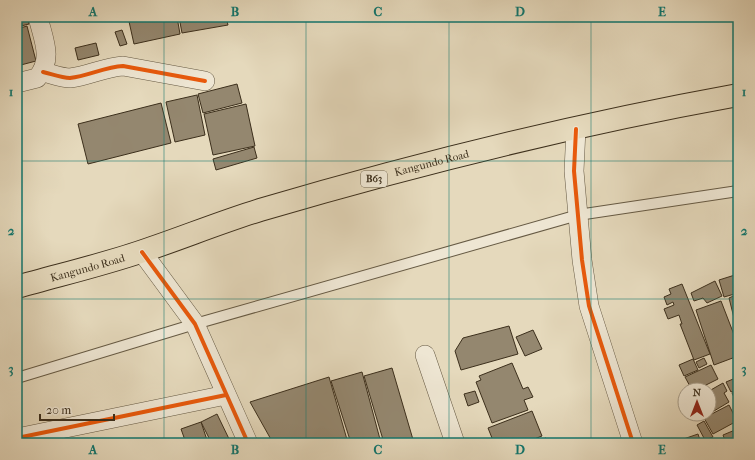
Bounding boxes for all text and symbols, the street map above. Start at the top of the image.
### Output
text: A [88,4,98,19]
text: B [231,4,240,19]
text: C [374,4,383,19]
text: D [515,4,525,19]
text: E [658,4,666,19]
text: 1 [9,84,14,99]
text: 1 [742,84,747,99]
street label: Kangundo Road [393,147,471,179]
road number: B63 [361,171,387,187]
text: 2 [8,223,15,238]
text: 2 [741,223,748,238]
street label: Kangundo Road [49,251,127,284]
text: 3 [8,361,14,377]
text: 3 [741,361,747,377]
north arrow [677,382,717,422]
text: N [693,386,702,399]
scale bar [40,396,114,422]
text: 20 m [46,403,71,417]
text: A [88,442,98,457]
text: B [231,442,240,457]
text: C [374,442,383,457]
text: D [515,442,525,457]
text: E [658,442,666,457]

